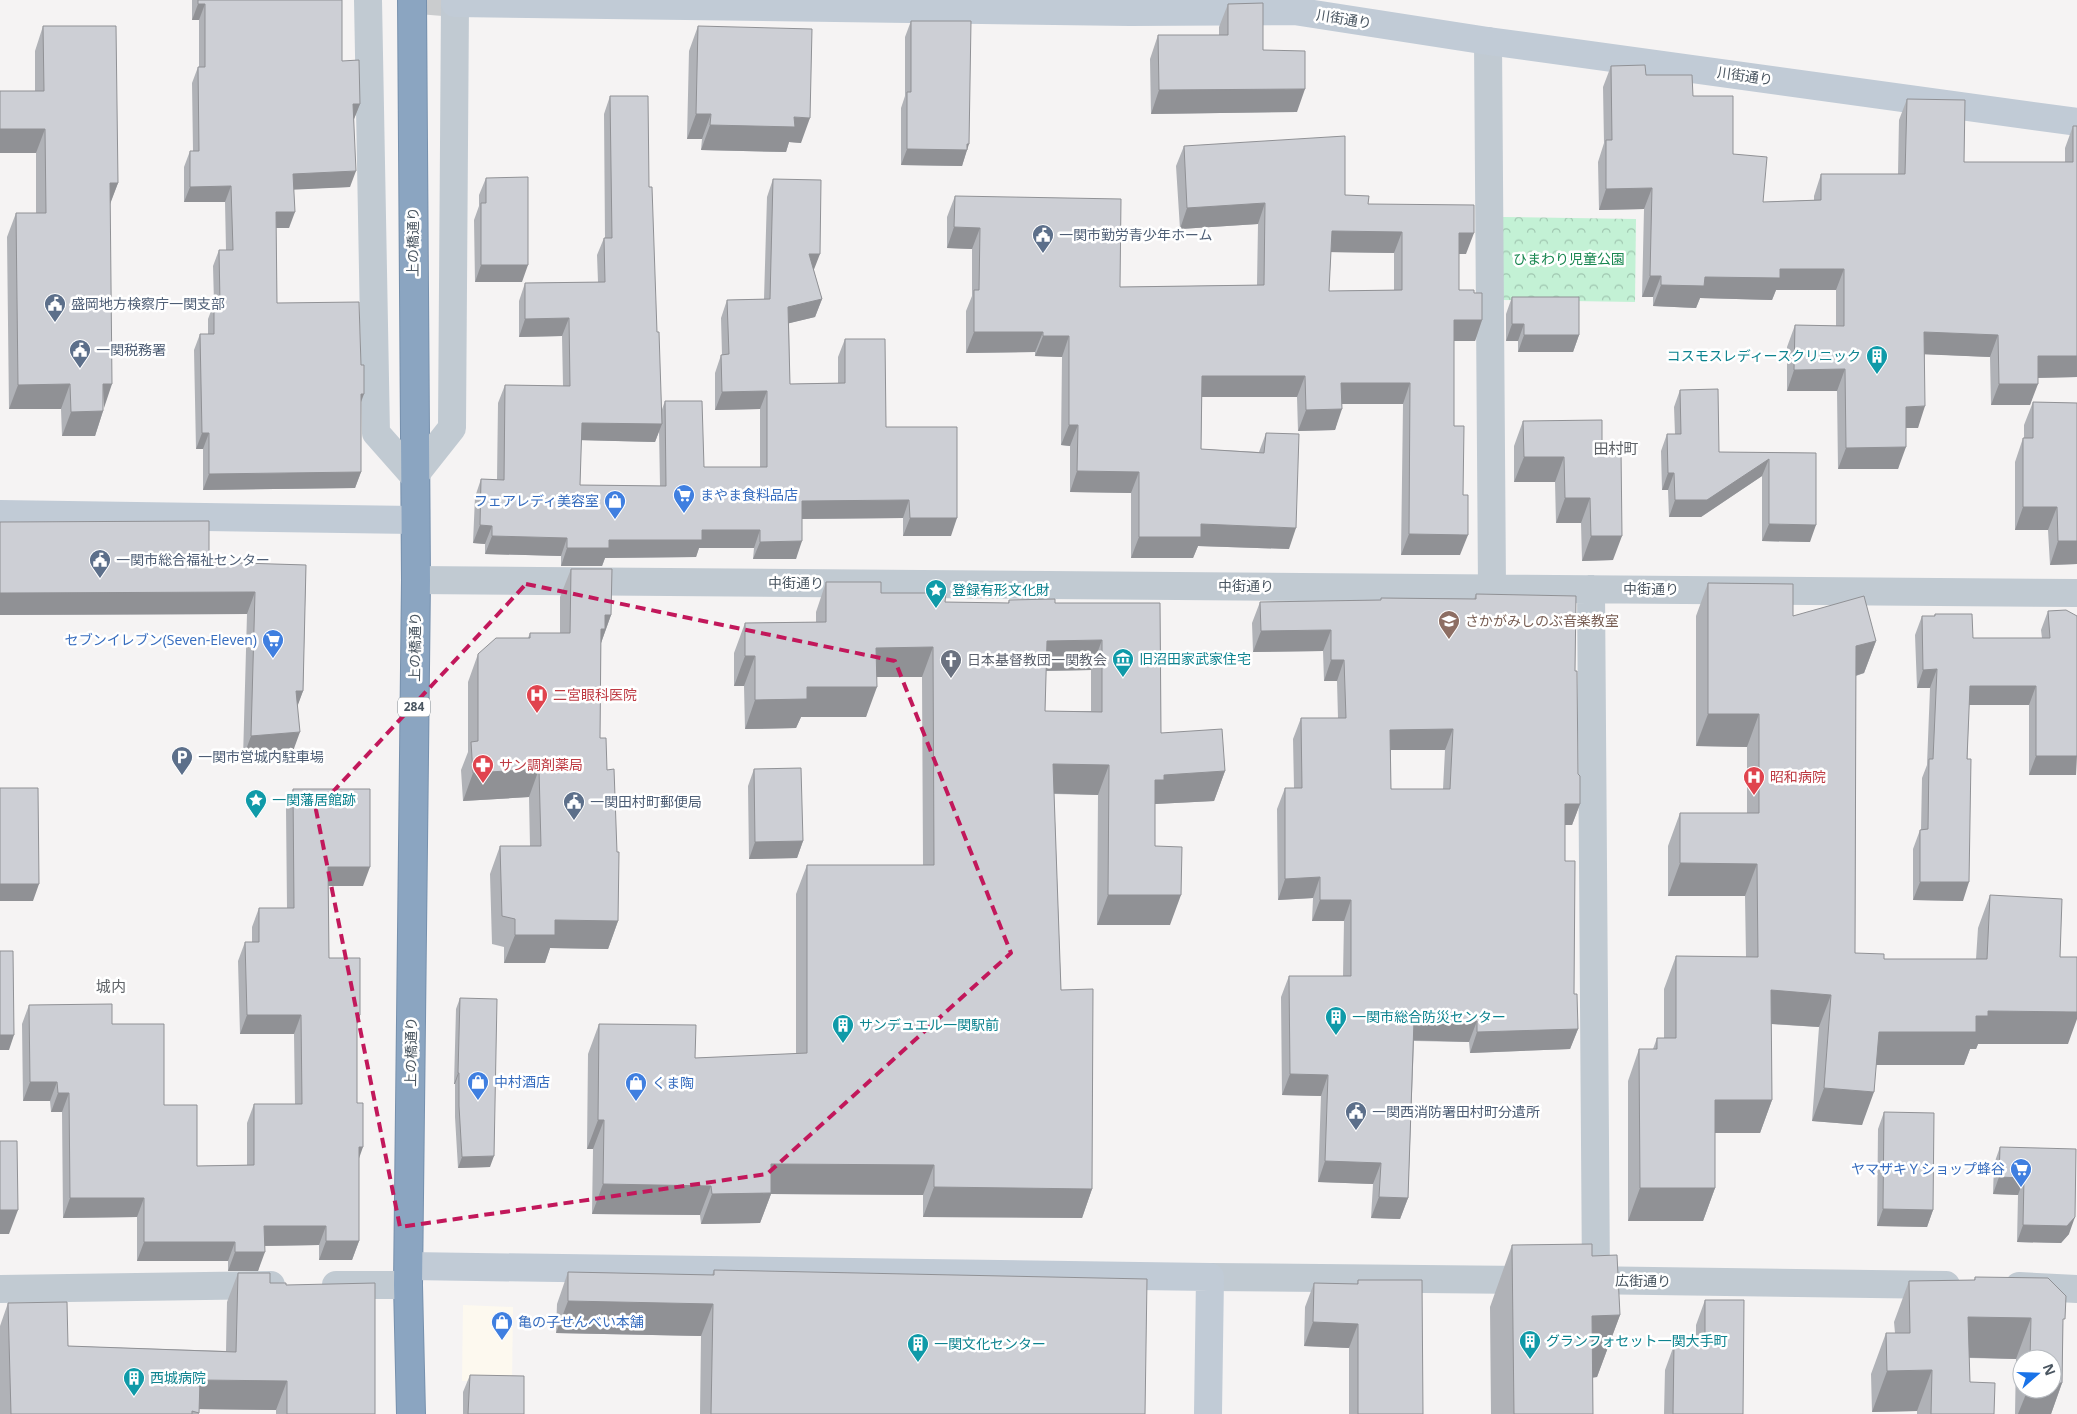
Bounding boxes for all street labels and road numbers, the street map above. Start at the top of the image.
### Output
street label: 川街通り [1315,5,1373,32]
street label: 川街通り [1716,62,1774,89]
street label: 上の橋通り [403,207,422,277]
street label: 中街通り [768,573,824,592]
street label: 中街通り [1218,576,1274,595]
street label: 中街通り [1623,579,1679,598]
street label: 上の橋通り [404,612,425,682]
road number: 284 [398,698,430,716]
street label: 上の橋通り [400,1017,421,1087]
street label: 広街通り [1615,1271,1671,1290]

